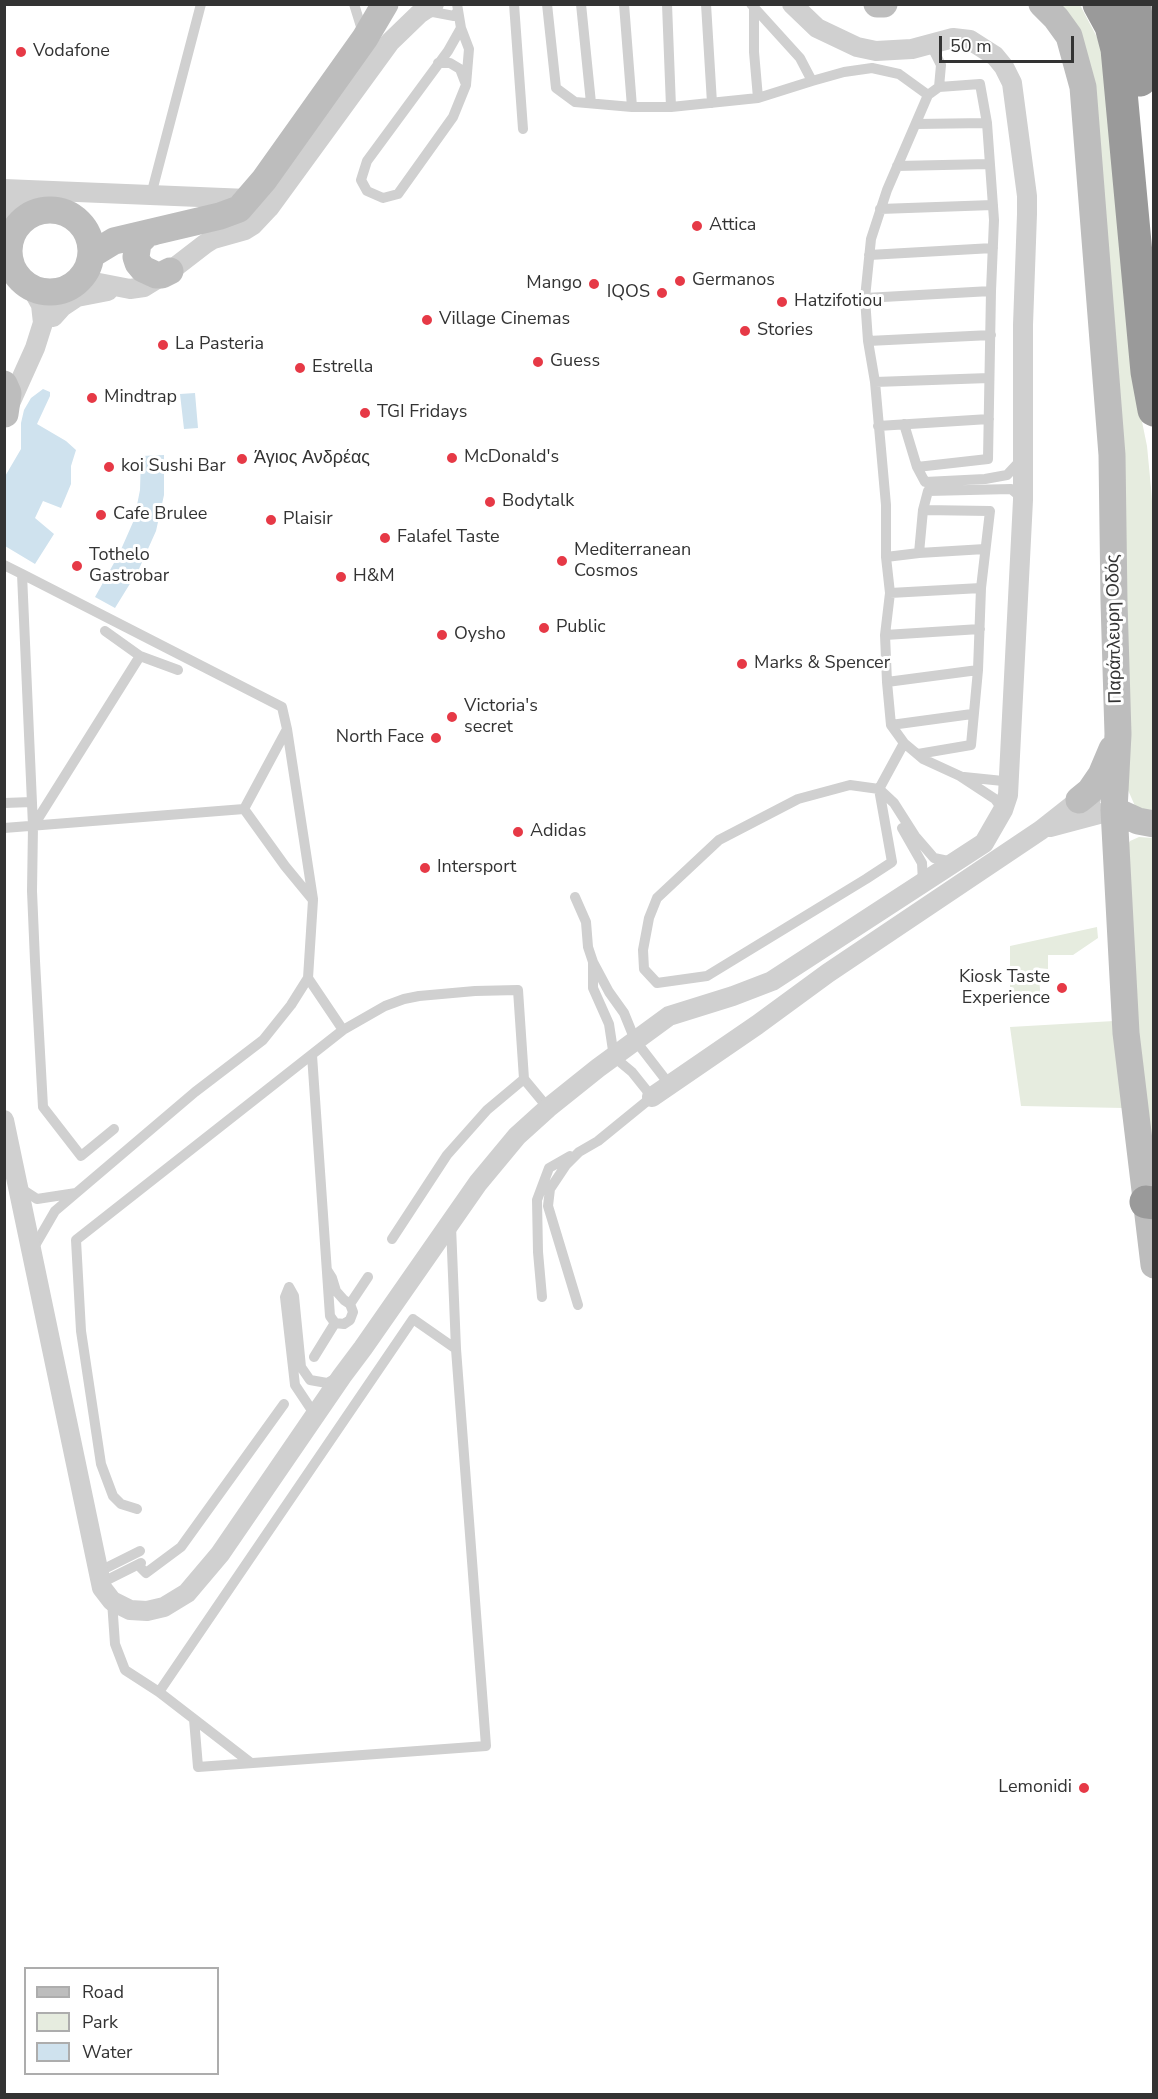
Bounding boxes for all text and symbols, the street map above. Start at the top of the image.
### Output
scale bar [942,24,1077,62]
text: 50 m [950,34,992,58]
place label: Vodafone [33,41,110,63]
marker: Vodafone [14,45,28,59]
place label: Attica [709,215,756,237]
marker: Attica [690,219,704,233]
place label: Germanos [692,270,775,292]
place label: Mango [526,273,582,295]
marker: Germanos [673,274,687,288]
marker: Mango [587,277,601,291]
place label: IQOS [607,282,650,304]
marker: IQOS [655,286,669,300]
place label: Hatzifotiou [794,291,882,313]
marker: Hatzifotiou [775,295,789,309]
place label: Village Cinemas [439,309,570,331]
marker: Village Cinemas [420,313,434,327]
place label: Stories [757,320,813,342]
marker: Stories [738,324,752,338]
place label: La Pasteria [175,334,264,356]
marker: La Pasteria [156,338,170,352]
place label: Guess [550,351,600,373]
marker: Guess [531,355,545,369]
place label: Estrella [312,357,373,379]
marker: Estrella [293,361,307,375]
place label: Mindtrap [104,387,177,409]
marker: Mindtrap [85,391,99,405]
place label: TGI Fridays [377,402,467,424]
marker: TGI Fridays [358,406,372,420]
place label: McDonald's [464,447,559,469]
place label: Άγιος Ανδρέας [254,448,370,470]
marker: McDonald's [445,451,459,465]
marker: Άγιος Ανδρέας [235,452,249,466]
place label: koi Sushi Bar [121,456,226,478]
marker: koi Sushi Bar [102,460,116,474]
place label: Bodytalk [502,491,574,513]
marker: Bodytalk [483,495,497,509]
place label: Cafe Brulee [113,504,207,526]
marker: Cafe Brulee [94,508,108,522]
place label: Plaisir [283,509,333,531]
marker: Plaisir [264,513,278,527]
place label: Falafel Taste [397,527,500,549]
marker: Falafel Taste [378,531,392,545]
place label: Mediterranean Cosmos [574,540,691,582]
place label: Tothelo Gastrobar [89,545,169,588]
marker: Mediterranean Cosmos [555,554,569,568]
street label: Παράπλευρη Οδός [1103,554,1127,704]
marker: Tothelo Gastrobar [70,559,84,573]
place label: H&M [353,566,395,588]
marker: H&M [334,570,348,584]
place label: Public [556,617,606,639]
marker: Public [537,621,551,635]
place label: Oysho [454,624,506,646]
marker: Oysho [435,628,449,642]
place label: Marks & Spencer [754,653,890,675]
marker: Marks & Spencer [735,657,749,671]
place label: Victoria's secret [464,696,538,738]
marker: Victoria's secret [445,710,459,724]
place label: North Face [336,727,424,749]
marker: North Face [429,731,443,745]
place label: Adidas [530,821,586,843]
marker: Adidas [511,825,525,839]
place label: Intersport [437,857,516,879]
marker: Intersport [418,861,432,875]
place label: Kiosk Taste Experience [959,967,1050,1010]
marker: Kiosk Taste Experience [1055,981,1069,995]
place label: Lemonidi [998,1777,1072,1799]
marker: Lemonidi [1077,1781,1091,1795]
legend [24,1967,219,2075]
text: Road [82,1980,124,2004]
text: Park [82,2010,118,2034]
text: Water [82,2040,133,2064]

